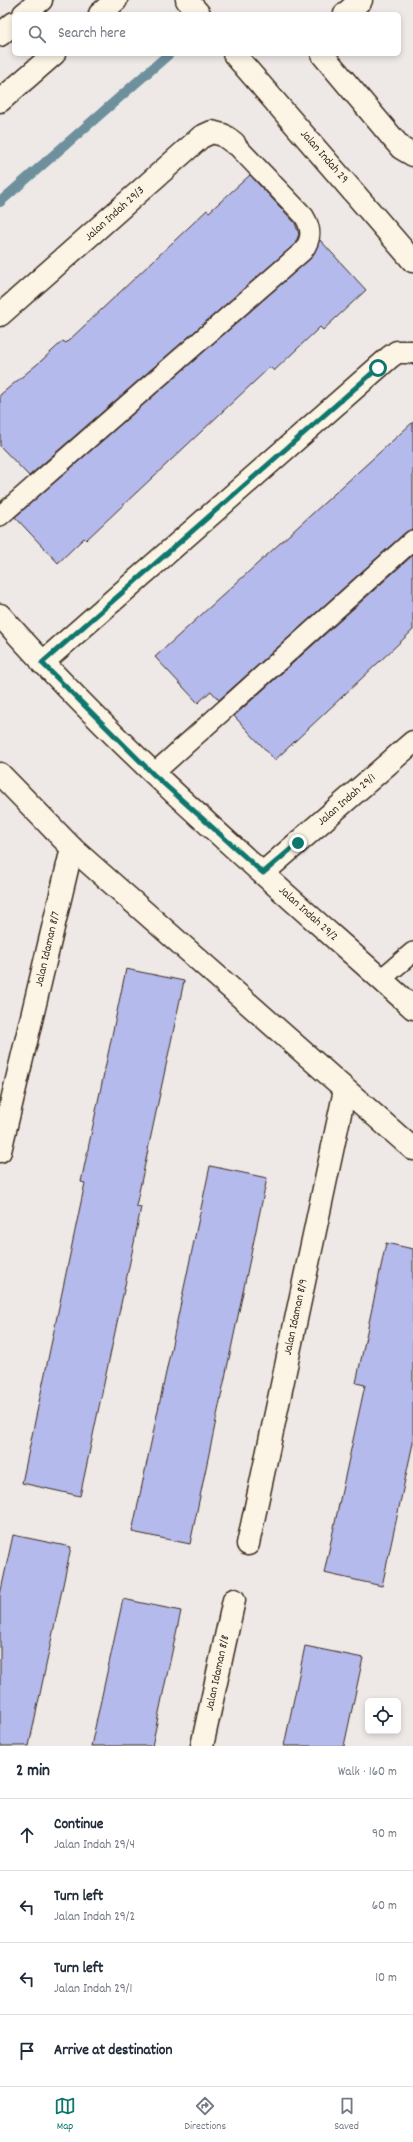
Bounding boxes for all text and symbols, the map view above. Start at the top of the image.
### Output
search box [12,12,401,56]
icon: search [26,23,48,45]
text: Search here [58,23,126,45]
street label: Jalan Indah 29 [296,126,352,188]
street label: Jalan Indah 29/3 [81,183,149,245]
route start [369,359,387,377]
street label: Jalan Indah 29/1 [314,770,380,830]
route end [289,834,307,852]
street label: Jalan Indah 29/2 [274,883,342,945]
street label: Jalan Idaman 8/7 [31,909,65,988]
street label: Jalan Idaman 8/9 [280,1277,312,1357]
street label: Jalan Idaman 8/8 [202,1633,234,1712]
map controls [365,1698,401,1734]
button: locate [365,1698,401,1734]
text: 2 min [16,1760,50,1784]
text: Walk · 160 m [338,1763,397,1782]
text: Continue [54,1814,103,1836]
icon: ahead [16,1824,38,1846]
text: 90 m [372,1825,397,1844]
text: Jalan Indah 29/4 [54,1836,135,1855]
text: Turn left [54,1886,103,1908]
icon: left [16,1896,38,1918]
text: 60 m [372,1897,397,1916]
text: Jalan Indah 29/2 [54,1908,135,1927]
text: Turn left [54,1958,103,1980]
icon: left [16,1968,38,1990]
text: 10 m [375,1969,397,1988]
text: Jalan Indah 29/1 [54,1980,132,1999]
icon: arrive [16,2040,38,2062]
text: Arrive at destination [54,2040,172,2062]
tab: Map [54,2095,76,2135]
tab: Directions [184,2095,226,2135]
tab: Saved [334,2095,359,2135]

